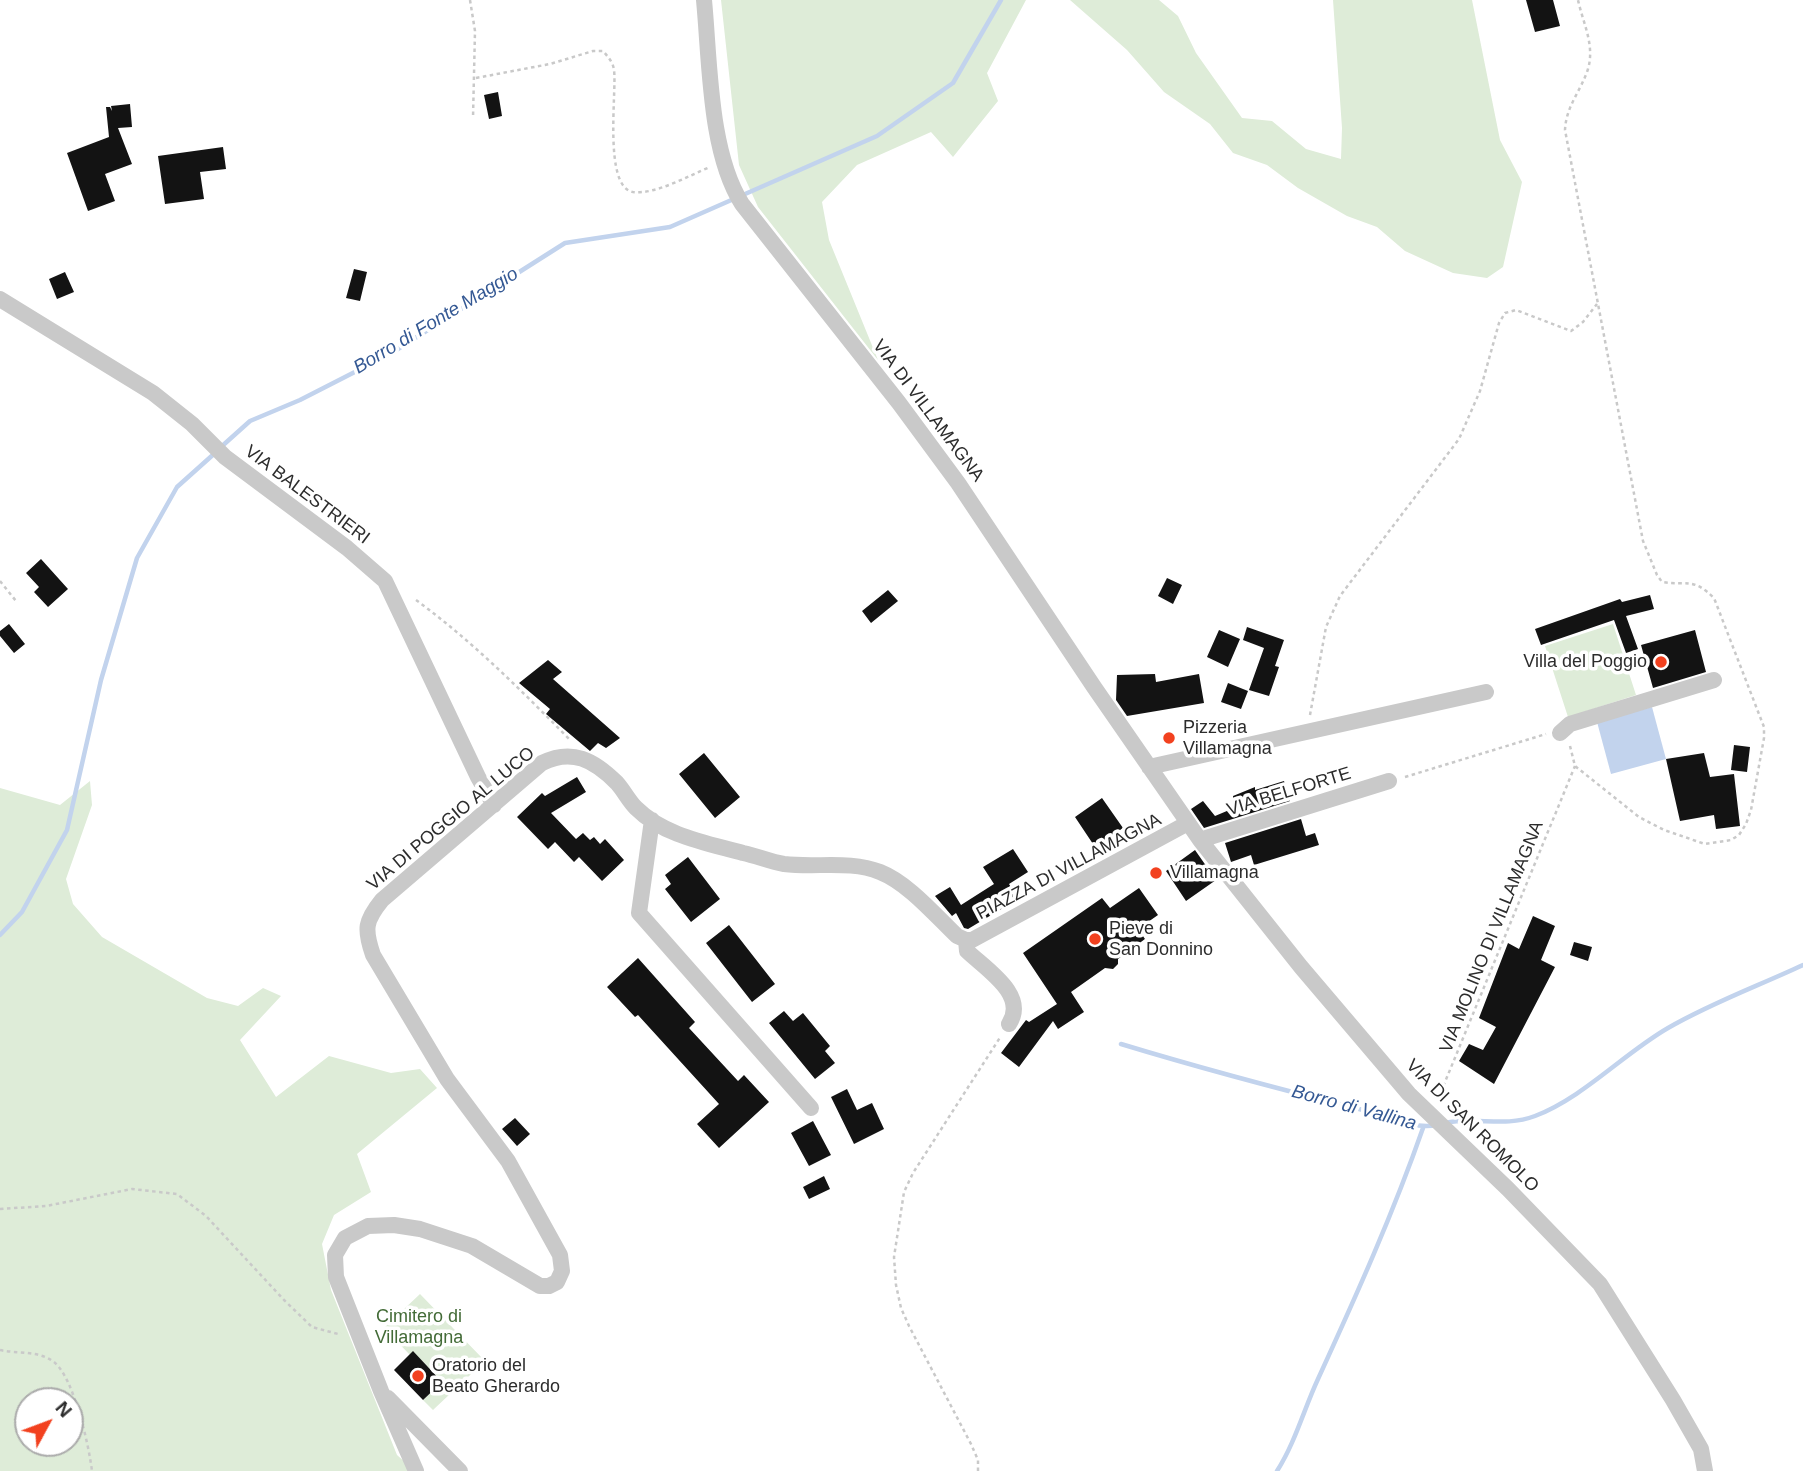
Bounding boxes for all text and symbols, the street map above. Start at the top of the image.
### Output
water label: Borro di Fonte Maggio [350,263,522,379]
street label: VIA DI VILLAMAGNA [868,336,988,486]
street label: VIA BALESTRIERI [240,441,374,549]
place label: Villa del Poggio [1523,651,1647,673]
marker: Villa del Poggio [1653,654,1669,670]
place label: Pizzeria Villamagna [1183,717,1272,760]
marker: Pizzeria Villamagna [1161,730,1177,746]
street label: VIA DI POGGIO AL LUCO [363,743,539,895]
street label: VIA BELFORTE [1224,763,1354,821]
street label: PIAZZA DI VILLAMAGNA [973,809,1165,925]
street label: VIA MOLINO DI VILLAMAGNA [1436,818,1548,1056]
place label: Villamagna [1170,862,1259,884]
marker: Villamagna [1148,865,1164,881]
place label: Pieve di San Donnino [1109,918,1213,960]
marker: Pieve di San Donnino [1087,931,1103,947]
street label: VIA DI SAN ROMOLO [1401,1055,1543,1197]
water label: Borro di Vallina [1289,1080,1419,1136]
park label: Cimitero di Villamagna [375,1306,463,1348]
place label: Oratorio del Beato Gherardo [432,1355,560,1398]
marker: Oratorio del Beato Gherardo [410,1368,426,1384]
north arrow [14,1387,84,1457]
text: N [51,1397,76,1421]

